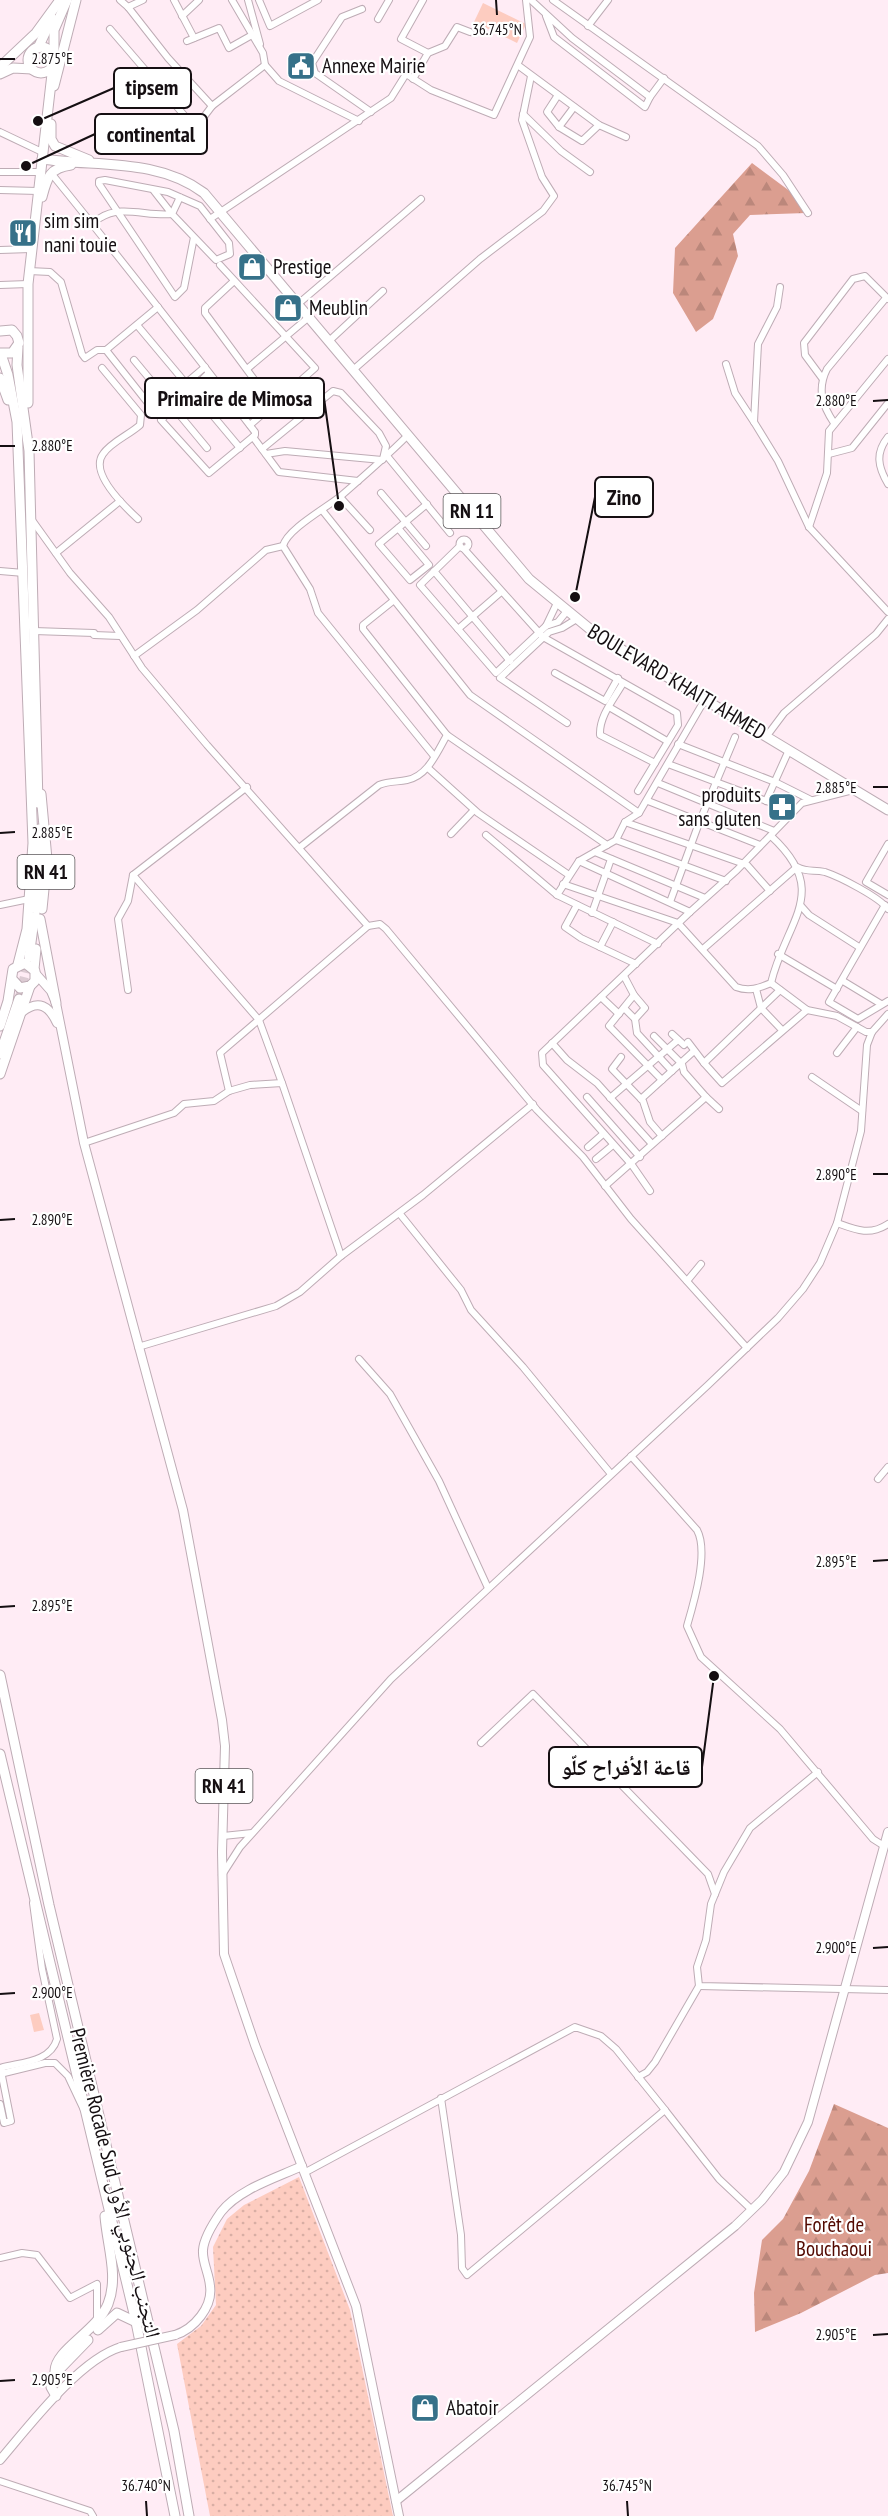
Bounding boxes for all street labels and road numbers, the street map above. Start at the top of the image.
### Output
road number: RN 11 [444,494,500,528]
street label: BOULEVARD KHAITI AHMED [583,618,772,746]
road number: RN 41 [18,855,74,889]
road number: RN 41 [196,1769,252,1803]
street label: Première Rocade Sud التجنب الجنوبي الأول [61,2025,167,2341]

